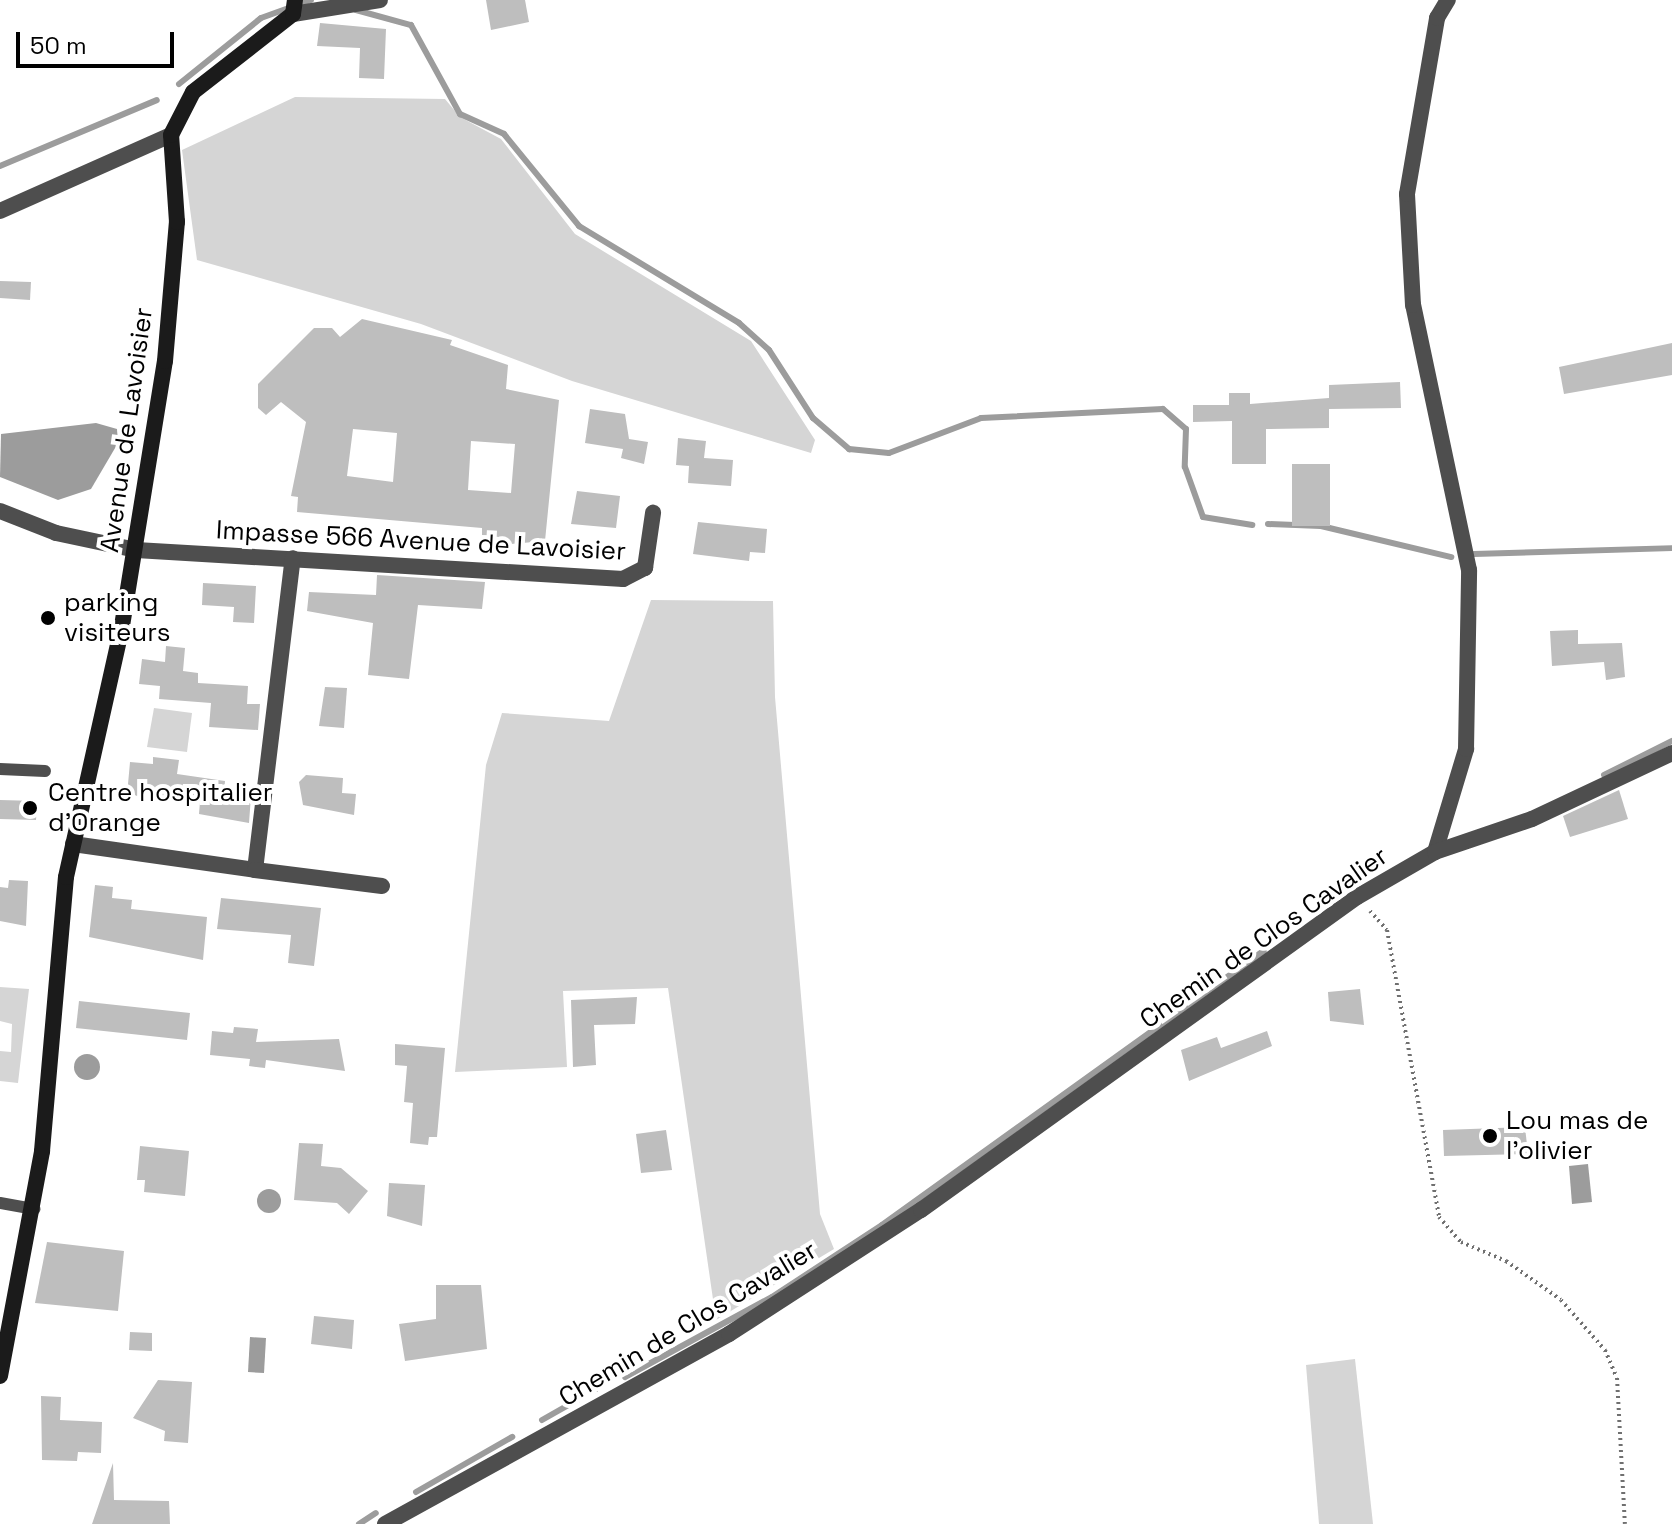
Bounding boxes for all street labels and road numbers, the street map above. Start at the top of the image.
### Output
street label: Avenue de Lavoisier [94,306,160,554]
street label: Impasse 566 Avenue de Lavoisier [215,515,627,567]
street label: Chemin de Clos Cavalier [1134,841,1394,1035]
street label: Chemin de Clos Cavalier [553,1235,823,1413]

